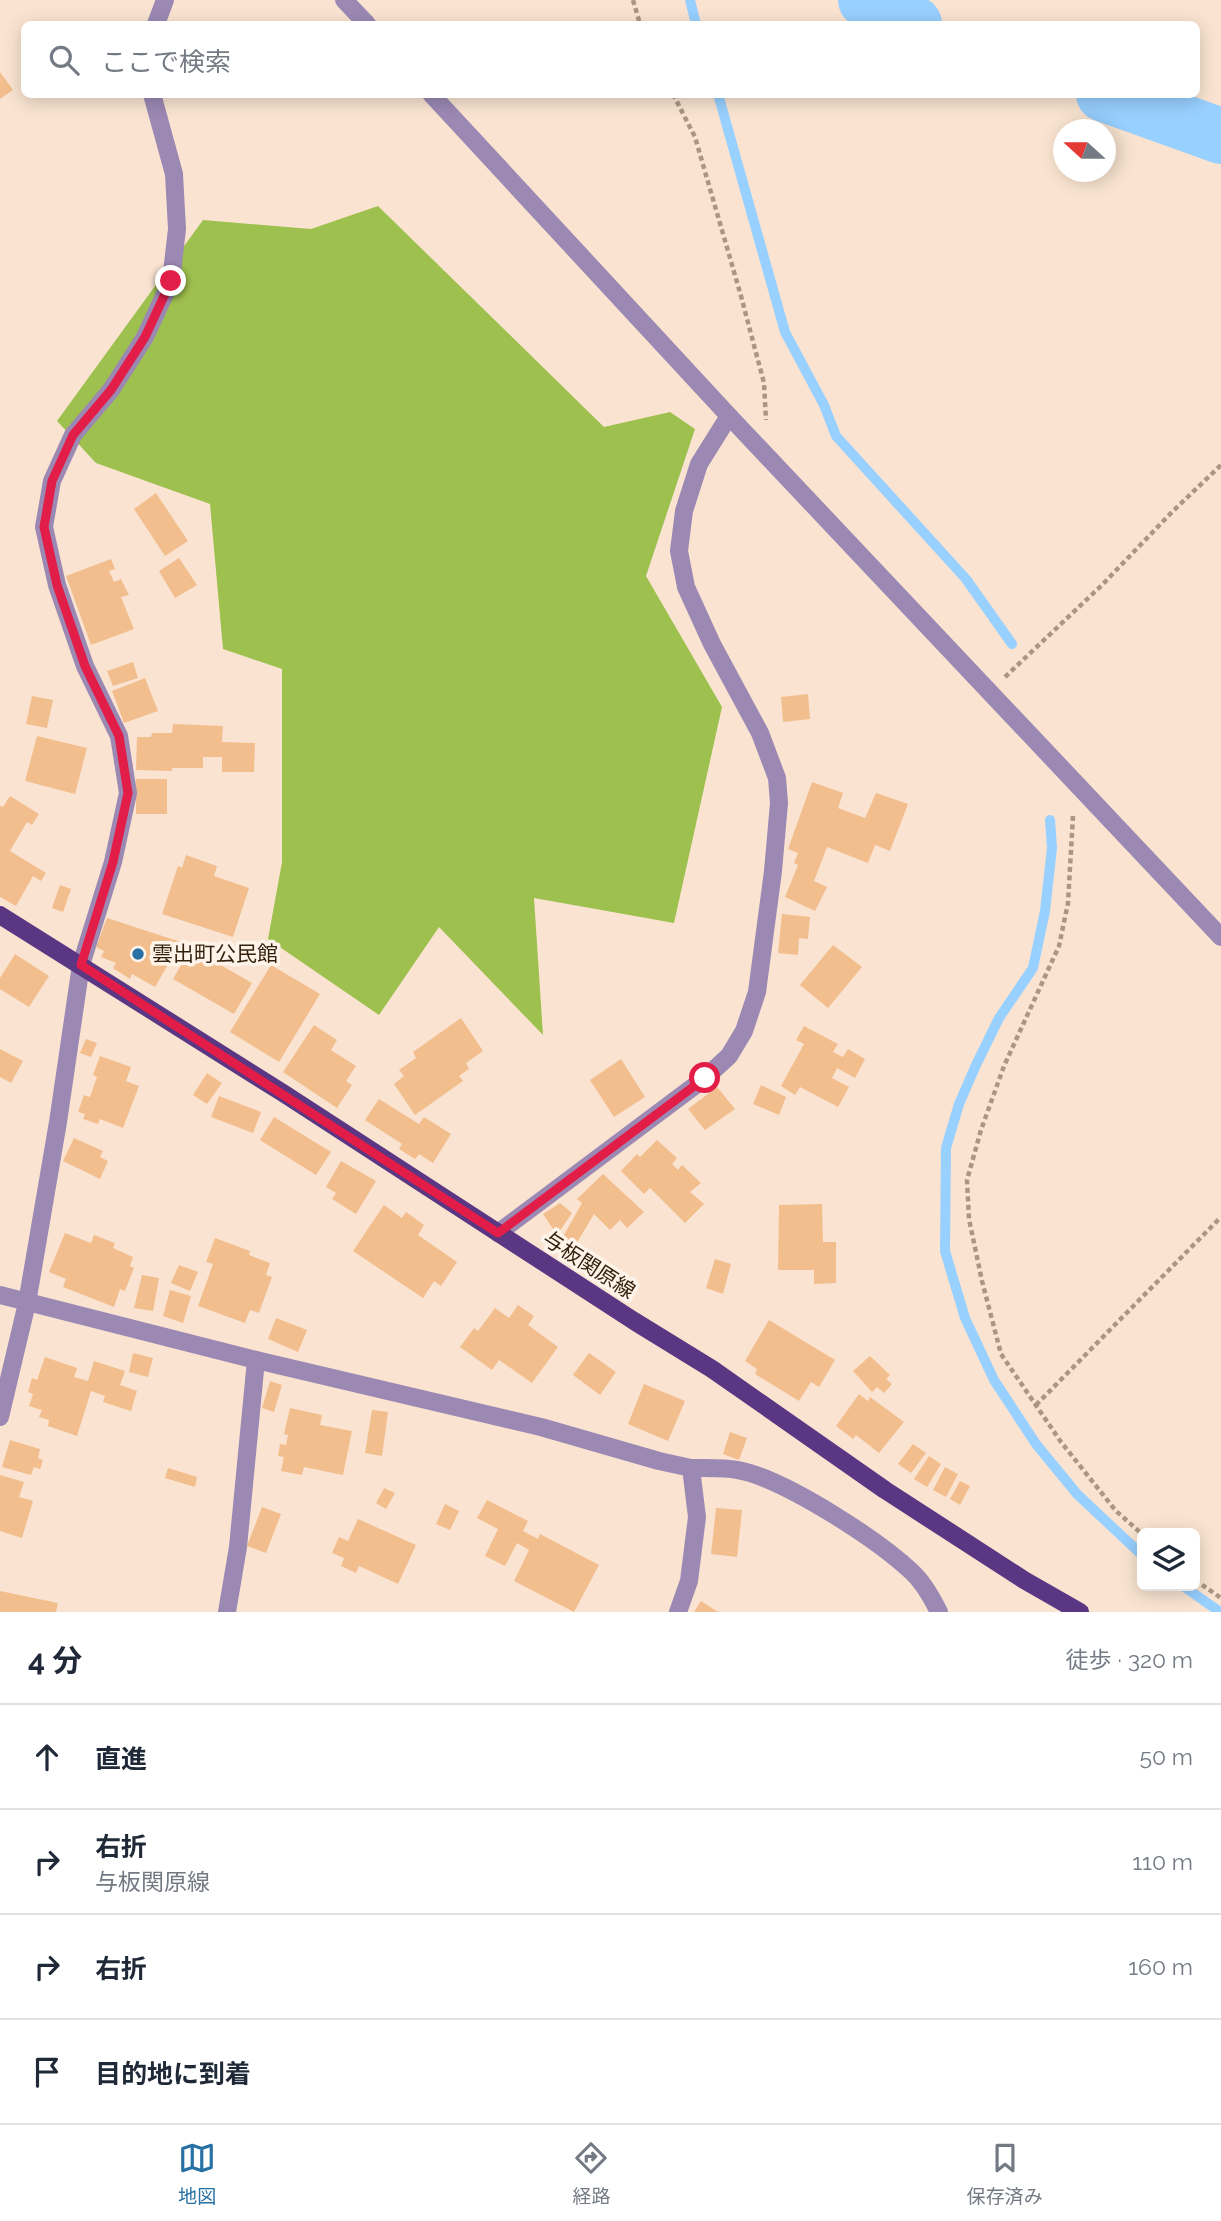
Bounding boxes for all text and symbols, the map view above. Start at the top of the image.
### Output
search box [21,21,1200,98]
icon: search [45,41,83,79]
text: ここで検索 [101,47,231,77]
north arrow [1053,119,1116,182]
route end [155,265,186,296]
place label: 雲出町公民館 [152,941,278,966]
marker: 雲出町公民館 [130,946,146,962]
route start [689,1062,720,1093]
street label: 与板関原線 [538,1226,640,1304]
map controls [1137,1528,1200,1591]
button: layers [1137,1528,1200,1591]
text: 4 分 [28,1643,82,1678]
text: 徒歩 · 320 m [1066,1646,1193,1673]
icon: ahead [28,1738,66,1776]
text: 50 m [1139,1743,1193,1770]
text: 直進 [95,1744,147,1774]
text: 右折 [95,1832,147,1862]
icon: right [28,1843,66,1881]
text: 110 m [1132,1848,1193,1875]
text: 与板関原線 [95,1868,210,1895]
icon: right [28,1948,66,1986]
text: 160 m [1128,1953,1193,1980]
text: 右折 [95,1954,147,1984]
icon: arrive [28,2053,66,2091]
text: 目的地に到着 [95,2059,251,2089]
tab: 地図 [178,2139,216,2208]
tab: 経路 [572,2139,611,2208]
tab: 保存済み [967,2139,1043,2208]

